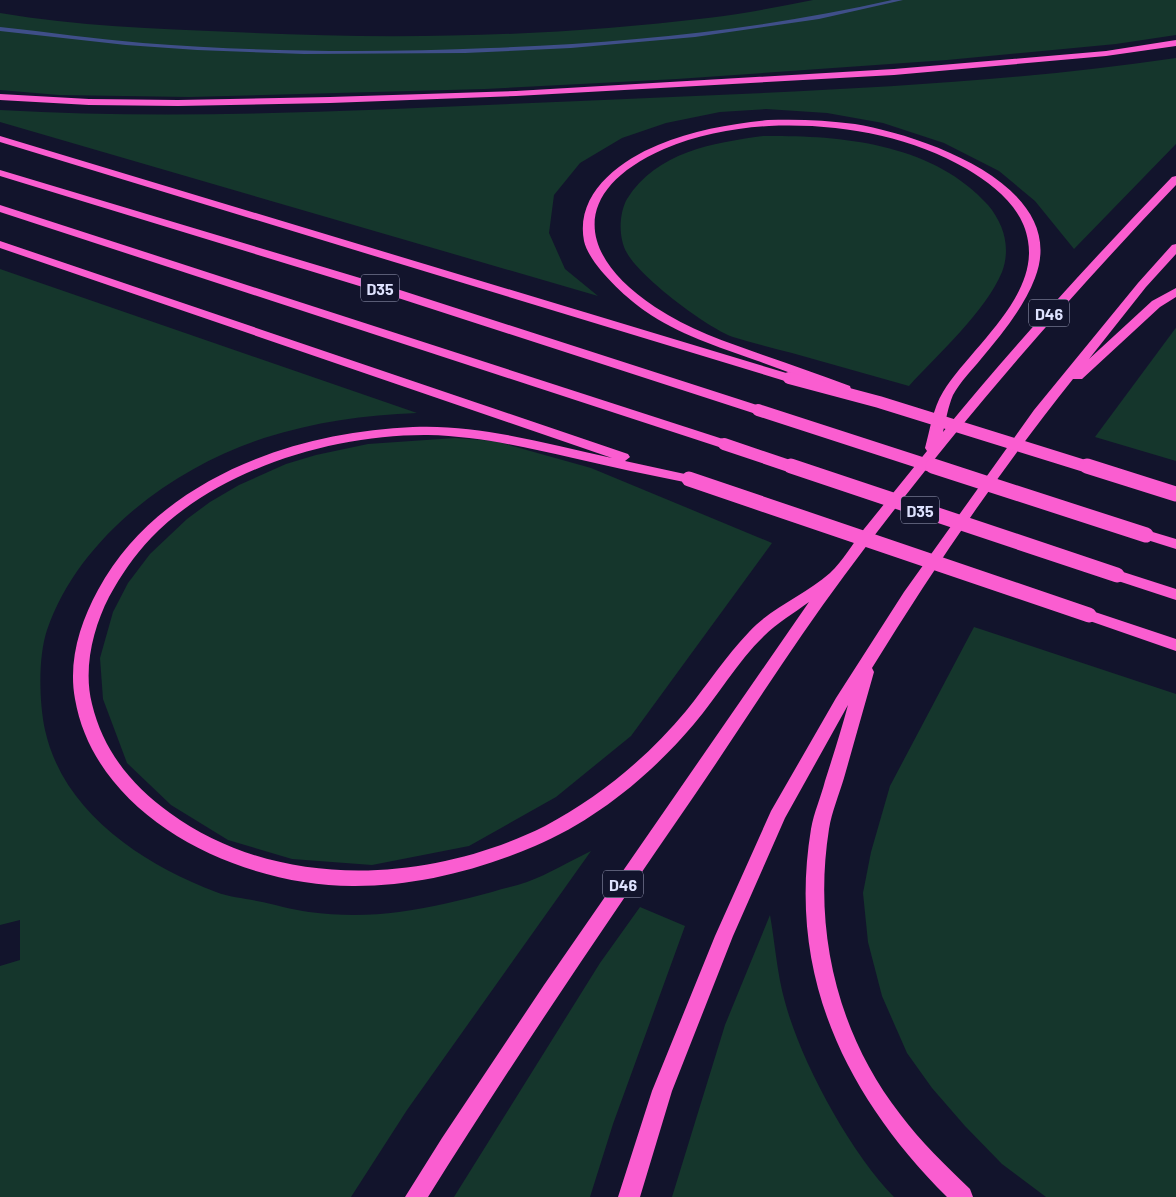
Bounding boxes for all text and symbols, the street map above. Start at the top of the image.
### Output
road number: D35 [361,274,399,302]
road number: D46 [1029,300,1069,326]
road number: D35 [901,496,939,524]
road number: D46 [603,871,643,898]

